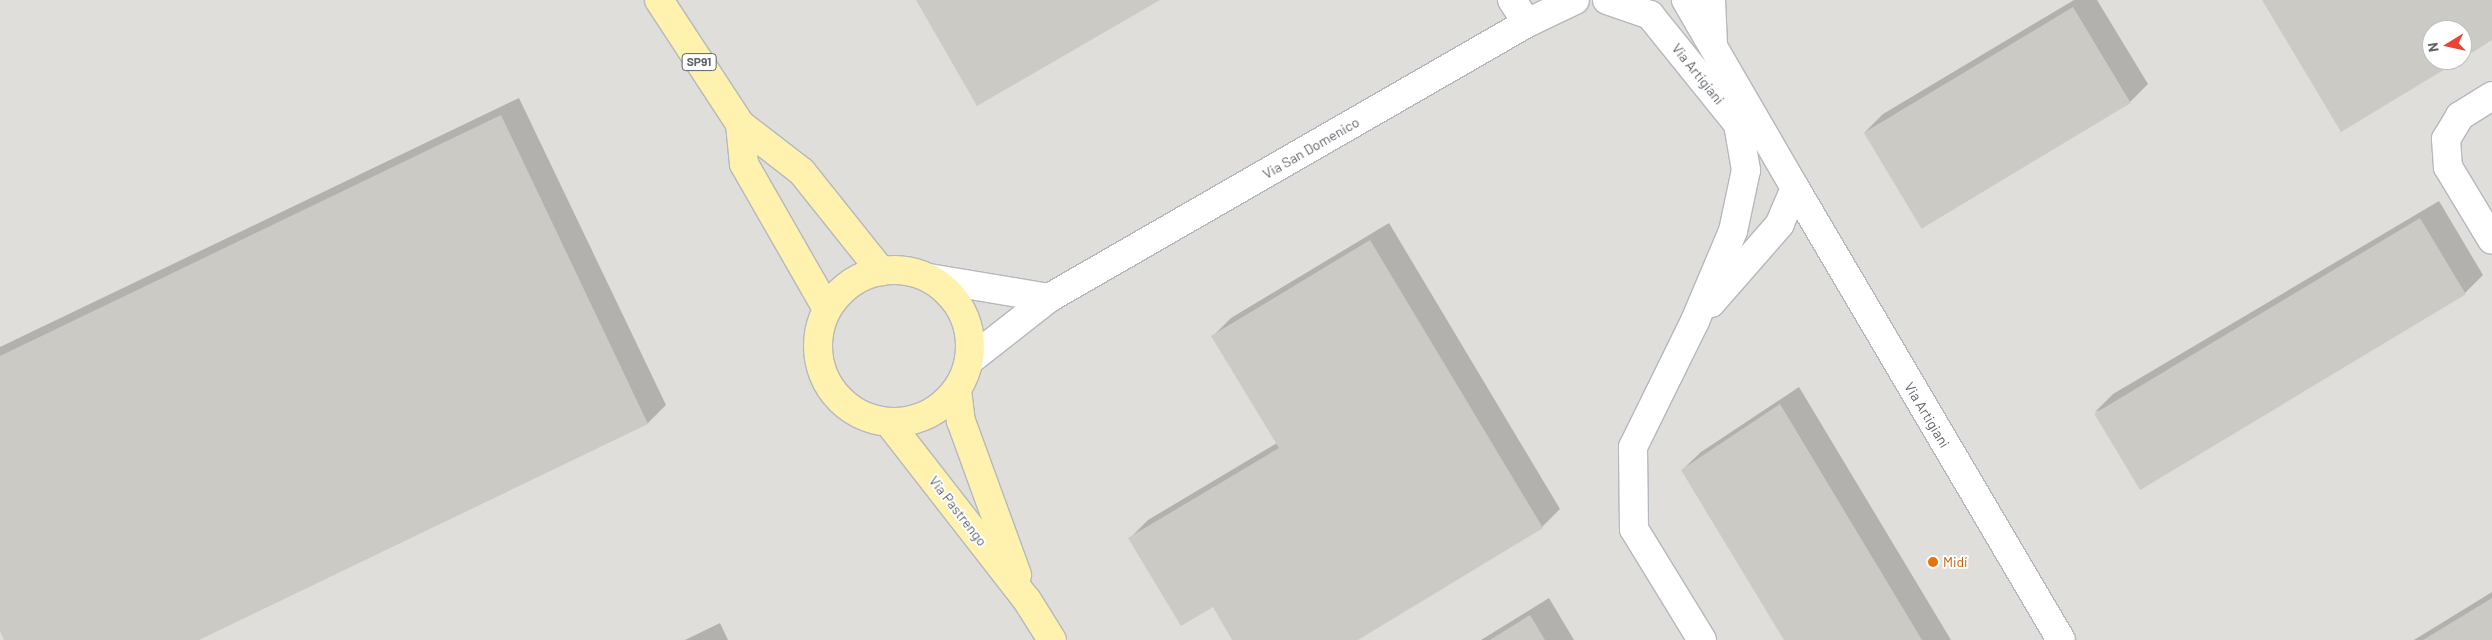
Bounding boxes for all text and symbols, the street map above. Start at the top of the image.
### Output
north arrow [2422,20,2472,70]
street label: Via Artigiani [1668,40,1728,108]
text: N [2424,41,2442,53]
road number: SP91 [682,52,716,72]
street label: Via San Domenico [1260,114,1362,182]
street label: Via Artigiani [1901,379,1953,451]
street label: Via Pastrengo [925,473,991,549]
place label: Midí [1943,554,1967,570]
marker: Midí [1927,556,1939,568]

